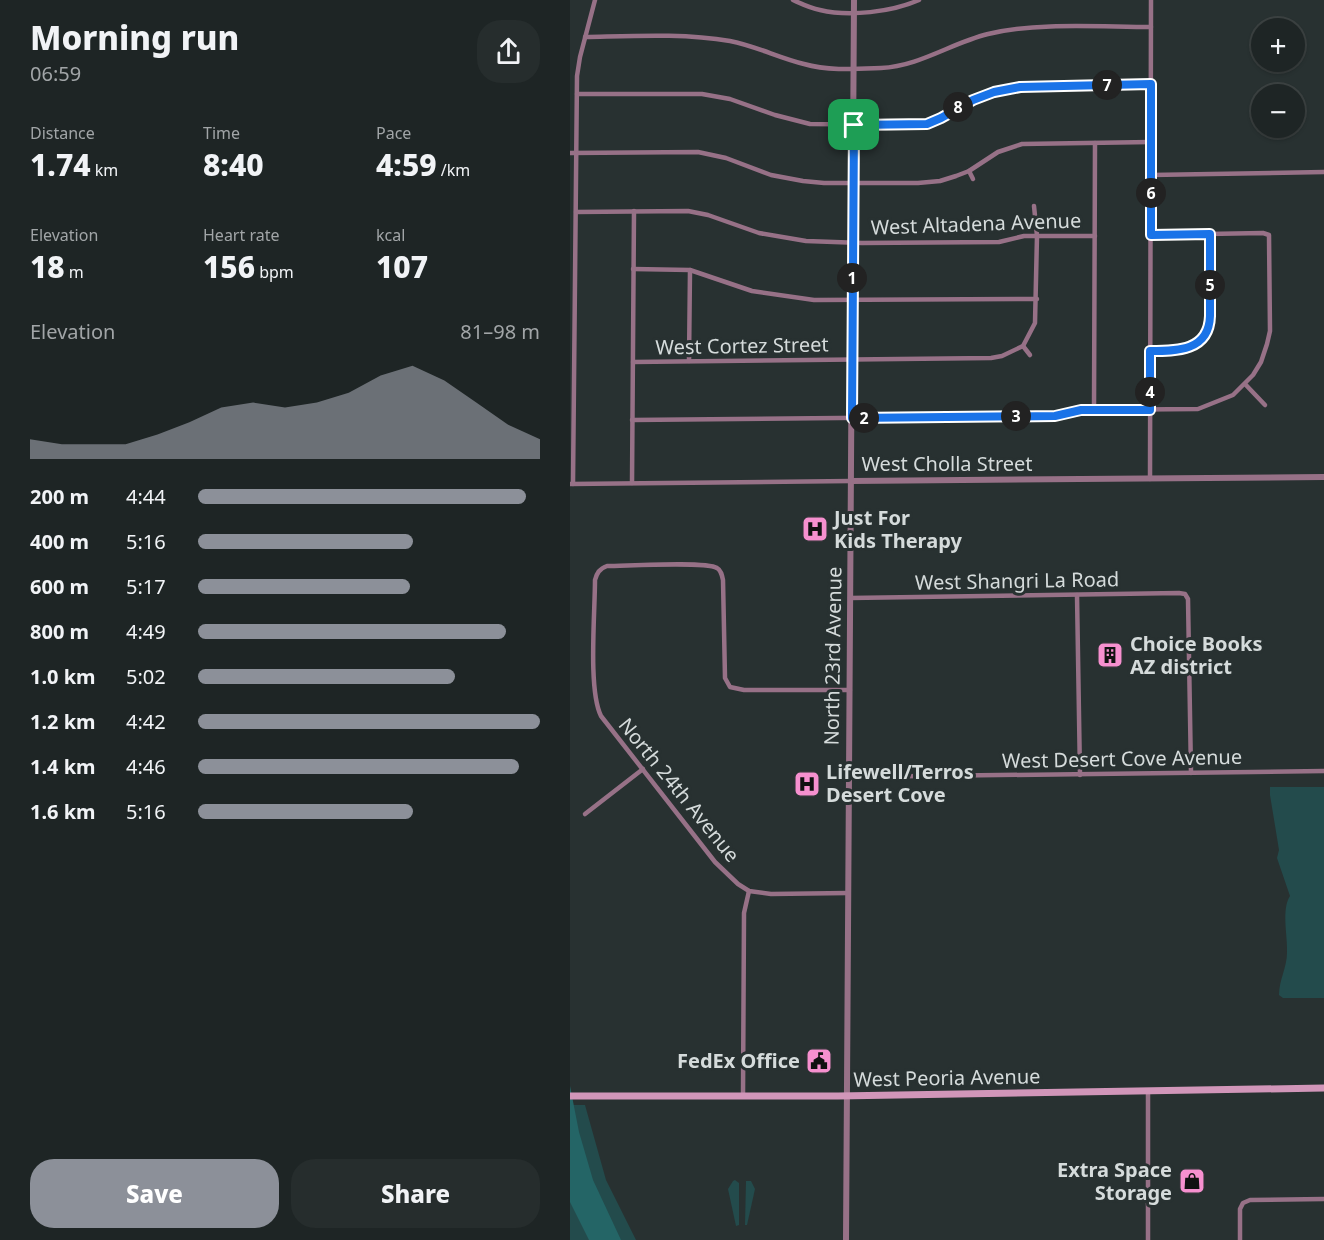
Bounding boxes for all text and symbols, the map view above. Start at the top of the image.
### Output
text: Morning run [30,15,239,60]
map controls [1251,18,1305,138]
button: + [1251,18,1305,72]
button: share [477,20,540,83]
text: 06:59 [30,60,81,87]
pin: 7 [1092,70,1122,100]
text: 7 [1102,74,1112,96]
button: − [1251,84,1305,138]
pin: 8 [943,92,973,122]
text: 8 [953,96,963,118]
pin [828,99,879,150]
icon: arrive [837,108,870,141]
text: Distance [30,122,95,144]
text: Time [203,122,240,144]
text: Pace [376,122,411,144]
text: 1.74 [30,144,91,185]
text: 8:40 [203,144,264,185]
text: 4:59 [376,144,437,185]
text: km [91,159,118,181]
text: /km [437,159,470,181]
pin: 6 [1136,178,1166,208]
text: 6 [1146,182,1156,204]
street label: West Altadena Avenue [870,206,1082,241]
text: Elevation [30,224,98,246]
text: Heart rate [203,224,279,246]
text: kcal [376,224,405,246]
text: 18 [30,246,65,287]
text: 156 [203,246,255,287]
text: 107 [376,246,428,287]
text: m [65,261,84,283]
text: bpm [255,261,294,283]
pin: 1 [837,263,867,293]
text: 1 [847,267,857,289]
pin: 5 [1195,270,1225,300]
text: 5 [1205,274,1215,296]
text: Elevation [30,318,115,345]
text: 81–98 m [460,318,540,345]
street label: West Cortez Street [655,330,829,361]
pin: 4 [1135,377,1165,407]
text: 4 [1145,381,1155,403]
pin: 3 [1001,401,1031,431]
pin: 2 [849,403,879,433]
text: 3 [1011,405,1021,427]
text: 2 [859,407,869,429]
street label: West Cholla Street [861,450,1033,477]
text: 200 m [30,483,89,510]
text: 4:44 [126,483,166,510]
place label: Just For Kids Therapy [832,504,962,554]
hospital icon: Just For Kids Therapy [800,514,830,544]
text: 400 m [30,528,89,555]
text: 5:16 [126,528,166,555]
street label: West Shangri La Road [915,565,1119,596]
street label: North 23rd Avenue [817,566,848,746]
text: 600 m [30,573,89,600]
text: 5:17 [126,573,166,600]
text: 800 m [30,618,89,645]
text: 4:49 [126,618,166,645]
place label: Choice Books AZ district [1130,630,1263,680]
building icon: Choice Books AZ district [1095,640,1125,670]
text: 1.0 km [30,663,96,690]
text: 5:02 [126,663,166,690]
text: 1.2 km [30,708,96,735]
text: 4:42 [126,708,166,735]
street label: North 24th Avenue [613,712,746,867]
street label: West Desert Cove Avenue [1002,743,1242,774]
text: 1.4 km [30,753,96,780]
text: 4:46 [126,753,166,780]
place label: Lifewell/Terros Desert Cove [826,758,974,808]
hospital icon: Lifewell/Terros Desert Cove [792,769,822,799]
text: 1.6 km [30,798,96,825]
text: 5:16 [126,798,166,825]
public building icon: FedEx Office [804,1046,834,1076]
place label: FedEx Office [677,1047,800,1074]
street label: West Peoria Avenue [853,1062,1041,1093]
place label: Extra Space Storage [1057,1156,1172,1206]
button: Save [30,1159,279,1228]
button: Share [291,1159,540,1228]
shop icon: Extra Space Storage [1177,1166,1207,1196]

